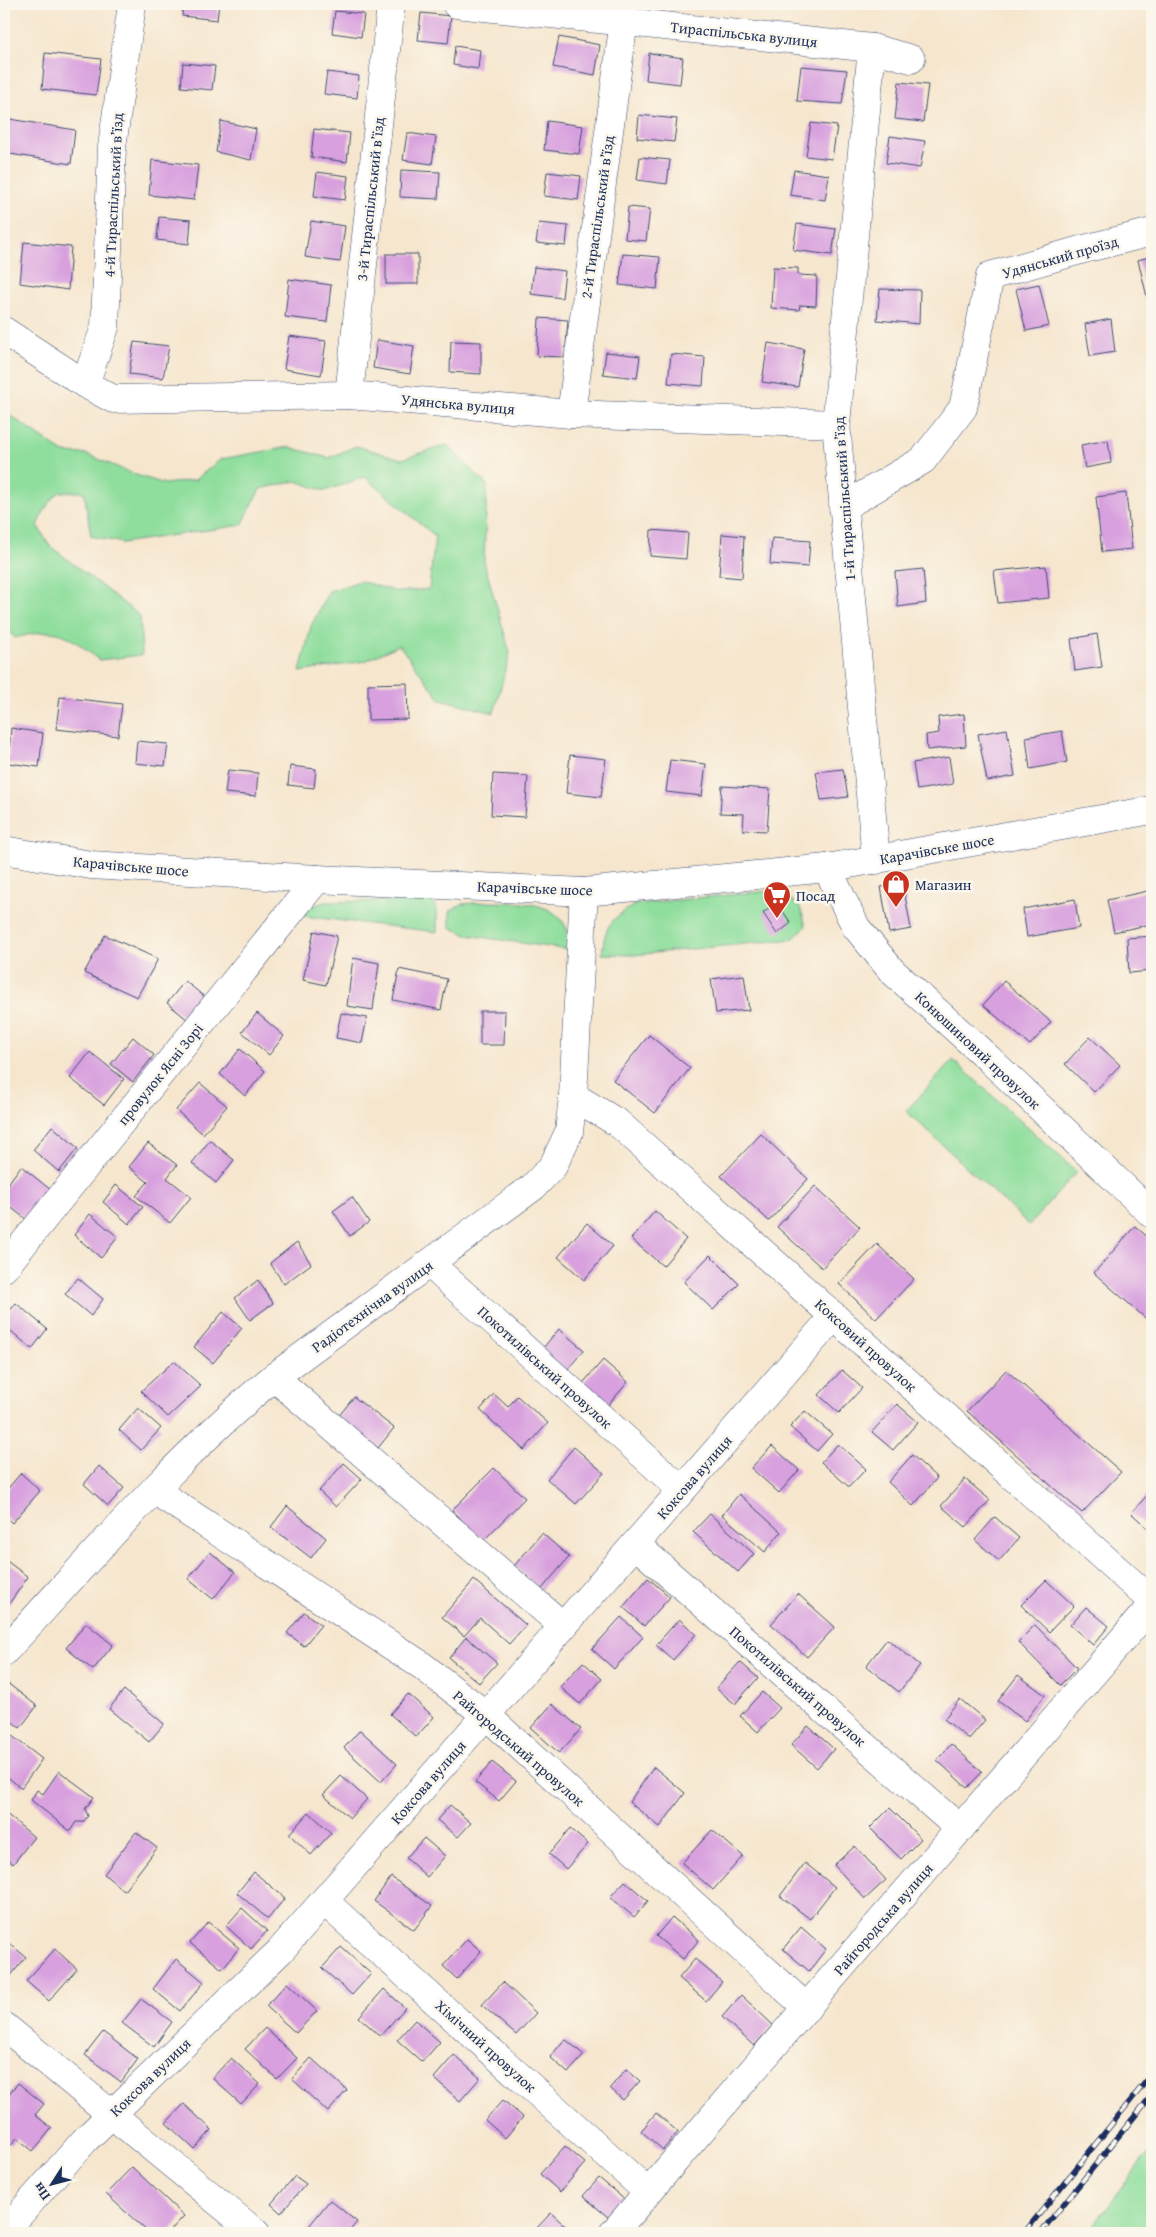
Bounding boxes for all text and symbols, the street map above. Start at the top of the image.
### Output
street label: Тираспільська вулиця [670,16,819,52]
street label: 4-й Тираспільський в’їзд [98,112,128,278]
street label: 3-й Тираспільський в’їзд [351,116,389,282]
street label: 2-й Тираспільський в’їзд [575,134,619,300]
street label: Удянський проїзд [1000,230,1120,284]
street label: Удянська вулиця [400,389,516,419]
street label: 1-й Тираспільський в’їзд [828,416,860,582]
street label: Карачівське шосе [878,829,996,869]
street label: Карачівське шосе [72,850,190,882]
shop icon: Магазин [881,869,911,908]
place label: Магазин [915,874,972,895]
street label: Карачівське шосе [477,875,593,901]
supermarket icon: Посад [762,880,792,919]
place label: Посад [796,885,835,906]
street label: Конюшиновий провулок [911,986,1045,1114]
street label: провулок Ясні Зорі [112,1019,208,1129]
street label: Радіотехнічна вулиця [307,1255,437,1357]
street label: Коксовий провулок [811,1294,922,1397]
street label: Покотилівський провулок [473,1301,617,1433]
street label: Коксова вулиця [652,1430,737,1524]
street label: Покотилівський провулок [725,1621,871,1751]
street label: Райгородський провулок [449,1685,589,1811]
street label: Коксова вулиця [386,1735,471,1829]
street label: Райгородська вулиця [828,1858,938,1980]
street label: Хімічний провулок [431,1995,541,2097]
street label: Коксова вулиця [105,2033,195,2121]
north arrow [28,2160,78,2210]
text: Пн [28,2178,55,2205]

